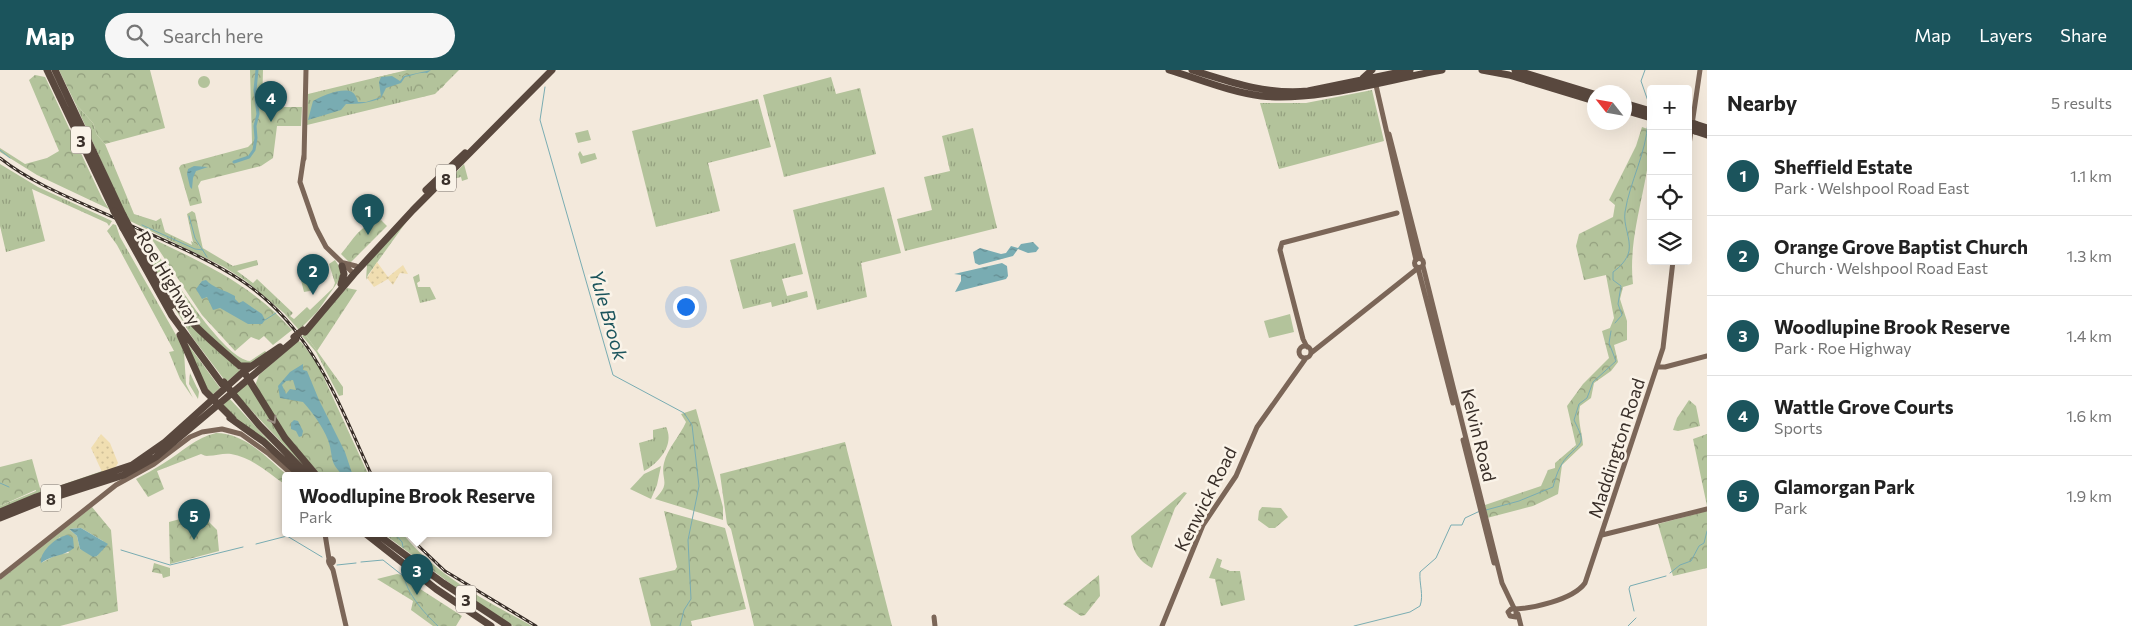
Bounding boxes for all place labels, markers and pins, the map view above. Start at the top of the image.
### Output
pin: 4 [255,81,287,122]
pin: 1 [352,194,384,235]
pin: 2 [297,254,329,295]
pin: 5 [178,499,210,540]
pin: 3 [401,554,433,595]

